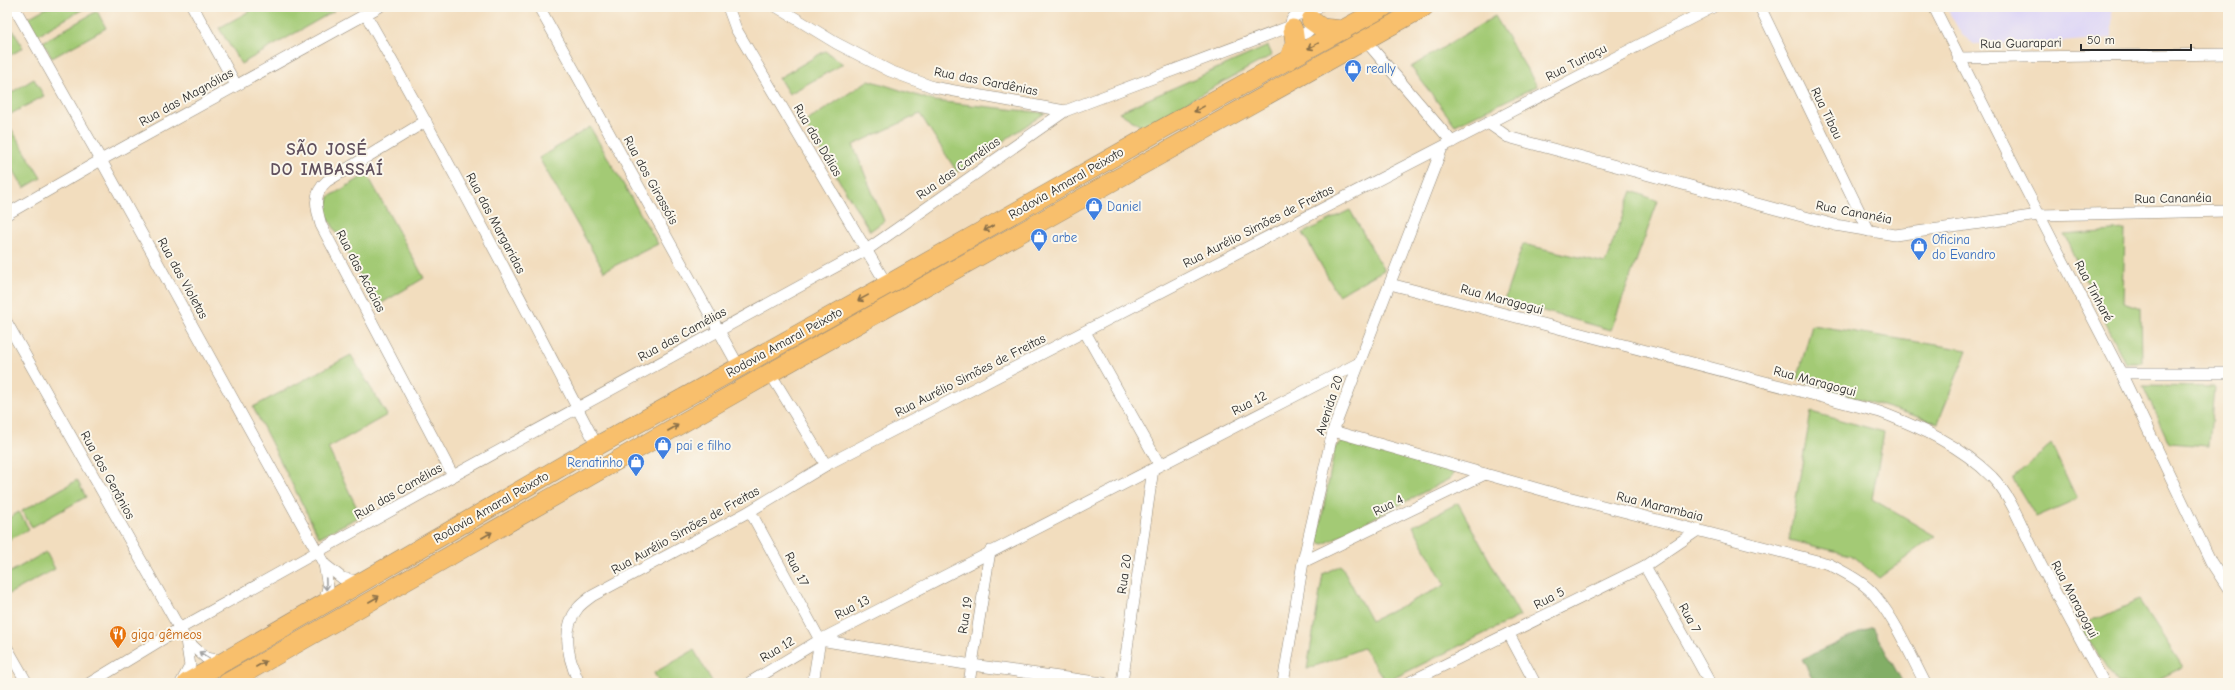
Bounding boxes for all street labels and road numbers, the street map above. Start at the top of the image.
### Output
street label: Rua Guarapari [1980,35,2062,51]
street label: Rua Turiaçu [1543,40,1609,84]
street label: Rua das Gardênias [933,64,1039,98]
street label: Rua das Magnólias [136,65,236,129]
street label: Rua Tibau [1808,85,1846,141]
street label: Rua das Dálias [791,101,845,179]
street label: Rua dos Girassóis [620,133,682,227]
street label: Rua das Camélias [913,134,1003,202]
street label: Rodovia Amaral Peixoto [1006,144,1126,222]
street label: Rua das Margaridas [463,170,529,276]
street label: Rua Aurélio Simões de Freitas [1180,181,1336,271]
street label: Rua Cananéia [2134,190,2212,206]
street label: Rua Cananéia [1815,197,1893,227]
street label: Rua das Acácias [333,227,389,315]
street label: Rua das Violetas [155,235,211,321]
street label: Rua Tinharé [2072,258,2117,325]
street label: Rua Maragogui [1459,281,1545,317]
street label: Rua das Camélias [635,304,729,364]
street label: Rodovia Amaral Peixoto [723,304,845,380]
street label: Rua Aurélio Simões de Freitas [892,330,1048,420]
street label: Rua Maragogui [1772,363,1858,399]
street label: Avenida 20 [1312,373,1346,437]
street label: Rua 12 [1229,388,1269,418]
street label: Rua dos Gerânios [78,428,138,522]
street label: Rua das Camélias [352,460,444,522]
street label: Rodovia Amaral Peixoto [431,468,551,546]
street label: Rua Aurélio Simões de Freitas [608,483,762,577]
street label: Rua Marambaia [1615,488,1705,524]
street label: Rua 4 [1370,491,1406,519]
street label: Rua 17 [782,549,812,589]
street label: Rua 20 [1114,553,1134,595]
street label: Rua Maragogui [2048,558,2102,640]
street label: Rua 5 [1531,584,1567,612]
street label: Rua 13 [832,592,872,622]
street label: Rua 19 [955,595,975,635]
street label: Rua 7 [1676,601,1704,635]
street label: Rua 12 [757,633,797,665]

